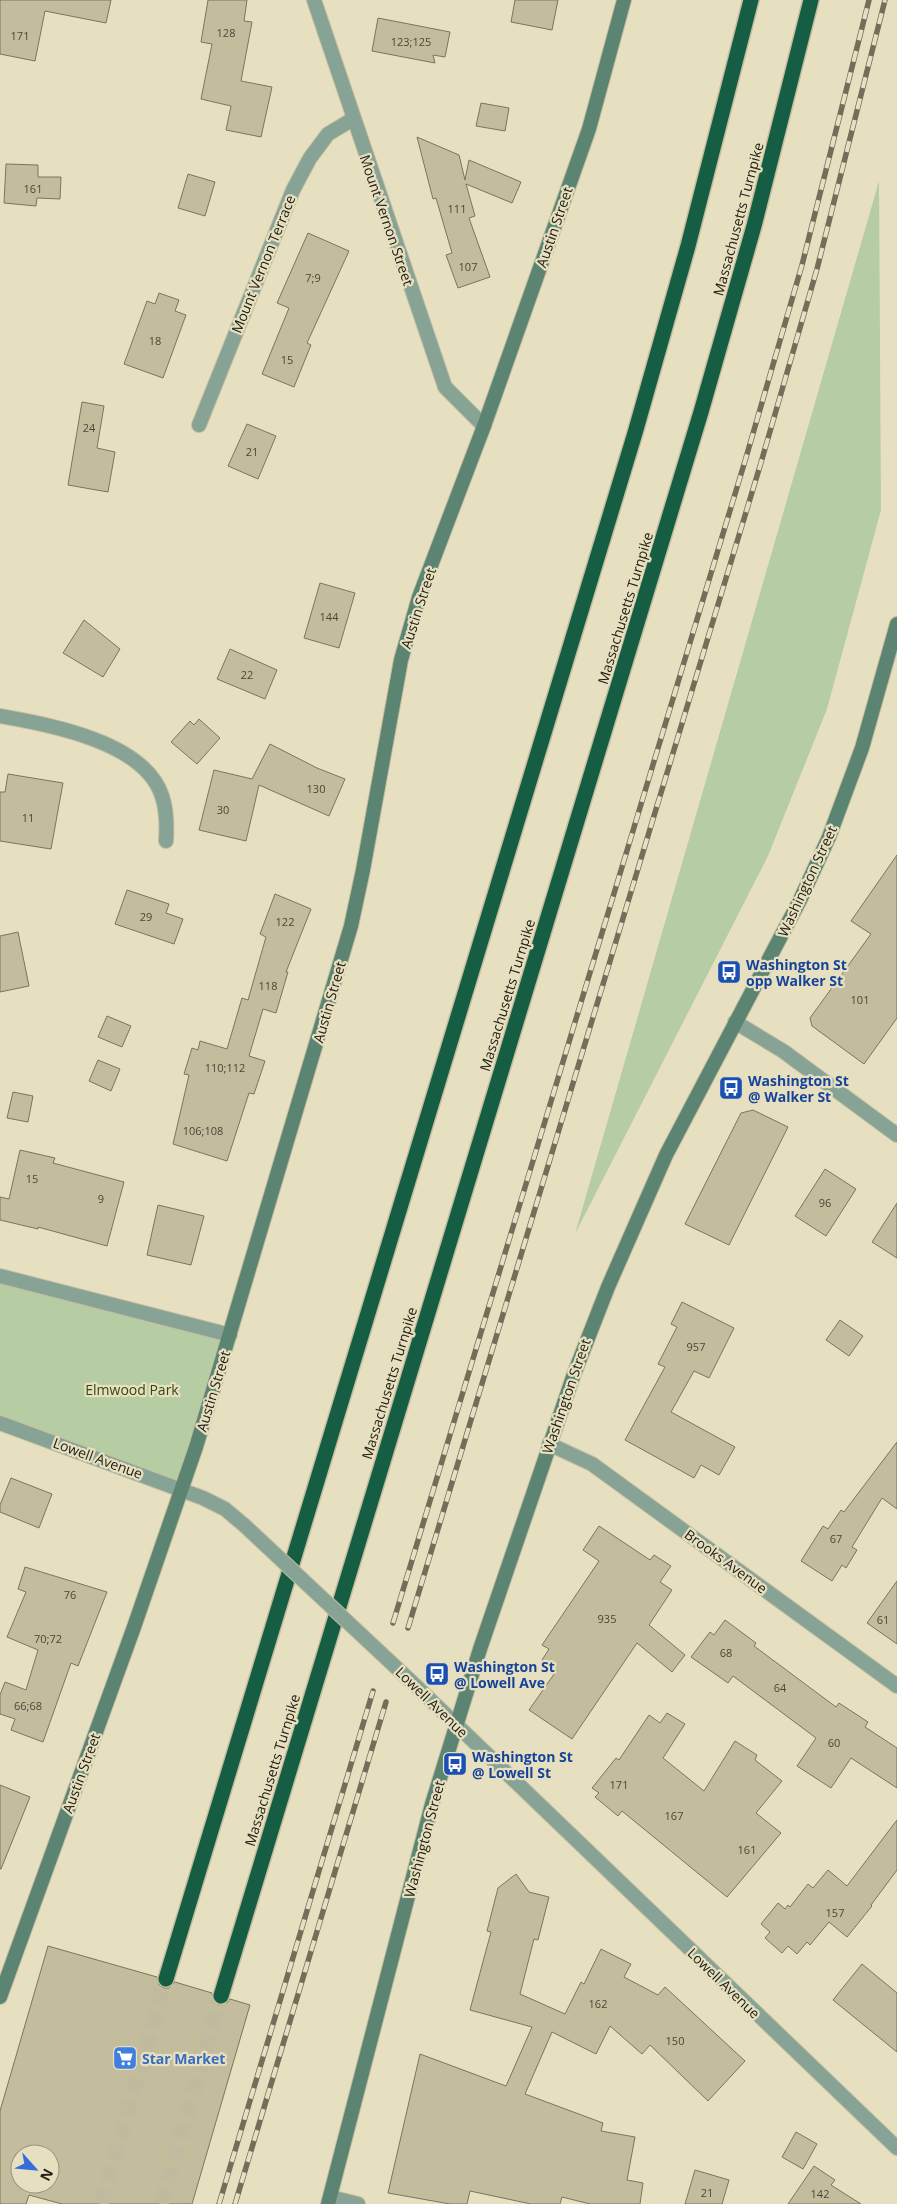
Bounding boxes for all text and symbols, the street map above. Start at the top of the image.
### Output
house number: 128 [217,25,235,40]
house number: 171 [11,28,29,43]
house number: 123;125 [391,34,431,49]
street label: Massachusetts Turnpike [708,140,768,298]
street label: Mount Vernon Street [356,152,418,288]
house number: 161 [24,181,42,196]
street label: Austin Street [531,184,577,270]
street label: Mount Vernon Terrace [227,192,299,336]
house number: 111 [448,201,466,216]
house number: 107 [459,259,477,274]
house number: 7;9 [305,270,321,285]
house number: 18 [149,333,161,348]
house number: 15 [281,352,293,367]
house number: 24 [83,420,96,435]
house number: 21 [246,444,258,459]
street label: Massachusetts Turnpike [593,529,657,686]
street label: Austin Street [396,565,440,651]
house number: 144 [320,609,339,624]
house number: 22 [241,667,253,682]
house number: 130 [307,781,325,796]
house number: 30 [217,802,229,817]
house number: 11 [22,810,34,825]
street label: Washington Street [773,822,841,940]
house number: 29 [140,909,152,924]
house number: 122 [276,914,294,929]
street label: Massachusetts Turnpike [475,916,539,1073]
place label: Washington St opp Walker St [746,955,847,990]
street label: Austin Street [308,959,350,1045]
bus stop icon: Washington St opp Walker St [716,959,742,985]
house number: 118 [259,978,277,993]
house number: 101 [851,992,869,1007]
house number: 110;112 [205,1060,245,1075]
place label: Washington St @ Walker St [748,1071,849,1106]
bus stop icon: Washington St @ Walker St [718,1075,744,1101]
house number: 106;108 [183,1123,223,1138]
house number: 15 [26,1171,38,1186]
house number: 9 [98,1191,104,1206]
house number: 96 [819,1195,831,1210]
street label: Massachusetts Turnpike [357,1304,421,1461]
street label: Washington Street [537,1336,595,1456]
house number: 957 [687,1339,705,1354]
street label: Austin Street [192,1348,234,1434]
park label: Elmwood Park [85,1380,179,1399]
street label: Lowell Avenue [51,1433,145,1483]
street label: Brooks Avenue [681,1525,771,1598]
house number: 67 [830,1531,842,1546]
house number: 76 [64,1587,76,1602]
house number: 935 [598,1611,616,1626]
house number: 61 [877,1612,889,1627]
house number: 70;72 [34,1631,62,1646]
house number: 68 [720,1645,732,1660]
place label: Washington St @ Lowell Ave [454,1657,555,1692]
bus stop icon: Washington St @ Lowell Ave [424,1661,450,1687]
street label: Lowell Avenue [392,1663,472,1742]
house number: 64 [774,1680,787,1695]
street label: Massachusetts Turnpike [240,1691,304,1848]
house number: 66;68 [14,1698,42,1713]
street label: Austin Street [58,1730,104,1816]
house number: 60 [828,1735,840,1750]
place label: Washington St @ Lowell St [472,1747,573,1782]
bus stop icon: Washington St @ Lowell St [442,1751,468,1777]
house number: 171 [610,1777,628,1792]
street label: Washington Street [399,1778,449,1900]
house number: 167 [665,1808,683,1823]
house number: 161 [738,1842,756,1857]
house number: 157 [826,1905,844,1920]
street label: Lowell Avenue [684,1944,764,2023]
house number: 162 [589,1996,607,2011]
house number: 150 [666,2033,684,2048]
supermarket icon: Star Market [112,2045,138,2071]
place label: Star Market [142,2049,225,2068]
north arrow [10,2144,60,2194]
text: N [36,2166,58,2185]
house number: 21 [701,2185,713,2200]
house number: 142 [811,2186,829,2201]

